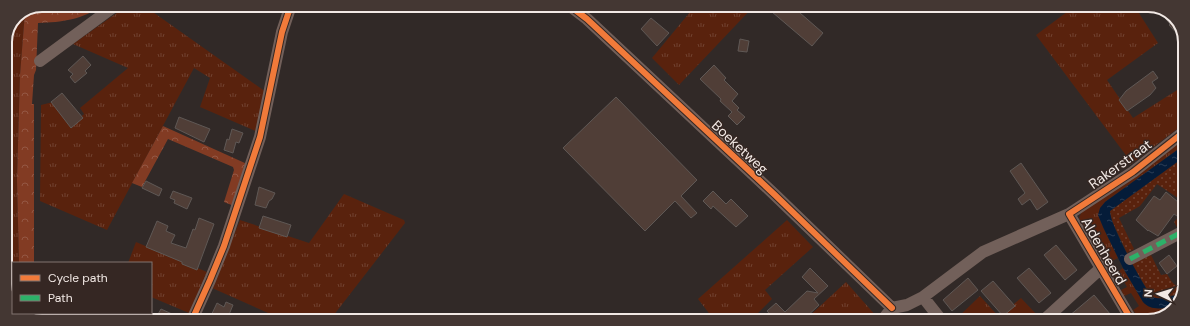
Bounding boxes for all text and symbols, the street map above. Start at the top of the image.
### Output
street label: Boeketweg [708,116,772,178]
street label: Rakerstraat [1085,135,1155,193]
street label: Aldenheerd [1077,214,1131,288]
legend [12,262,152,314]
text: Cycle path [48,270,108,286]
north arrow [1138,274,1178,314]
text: N [1141,289,1155,298]
text: Path [48,290,73,306]

